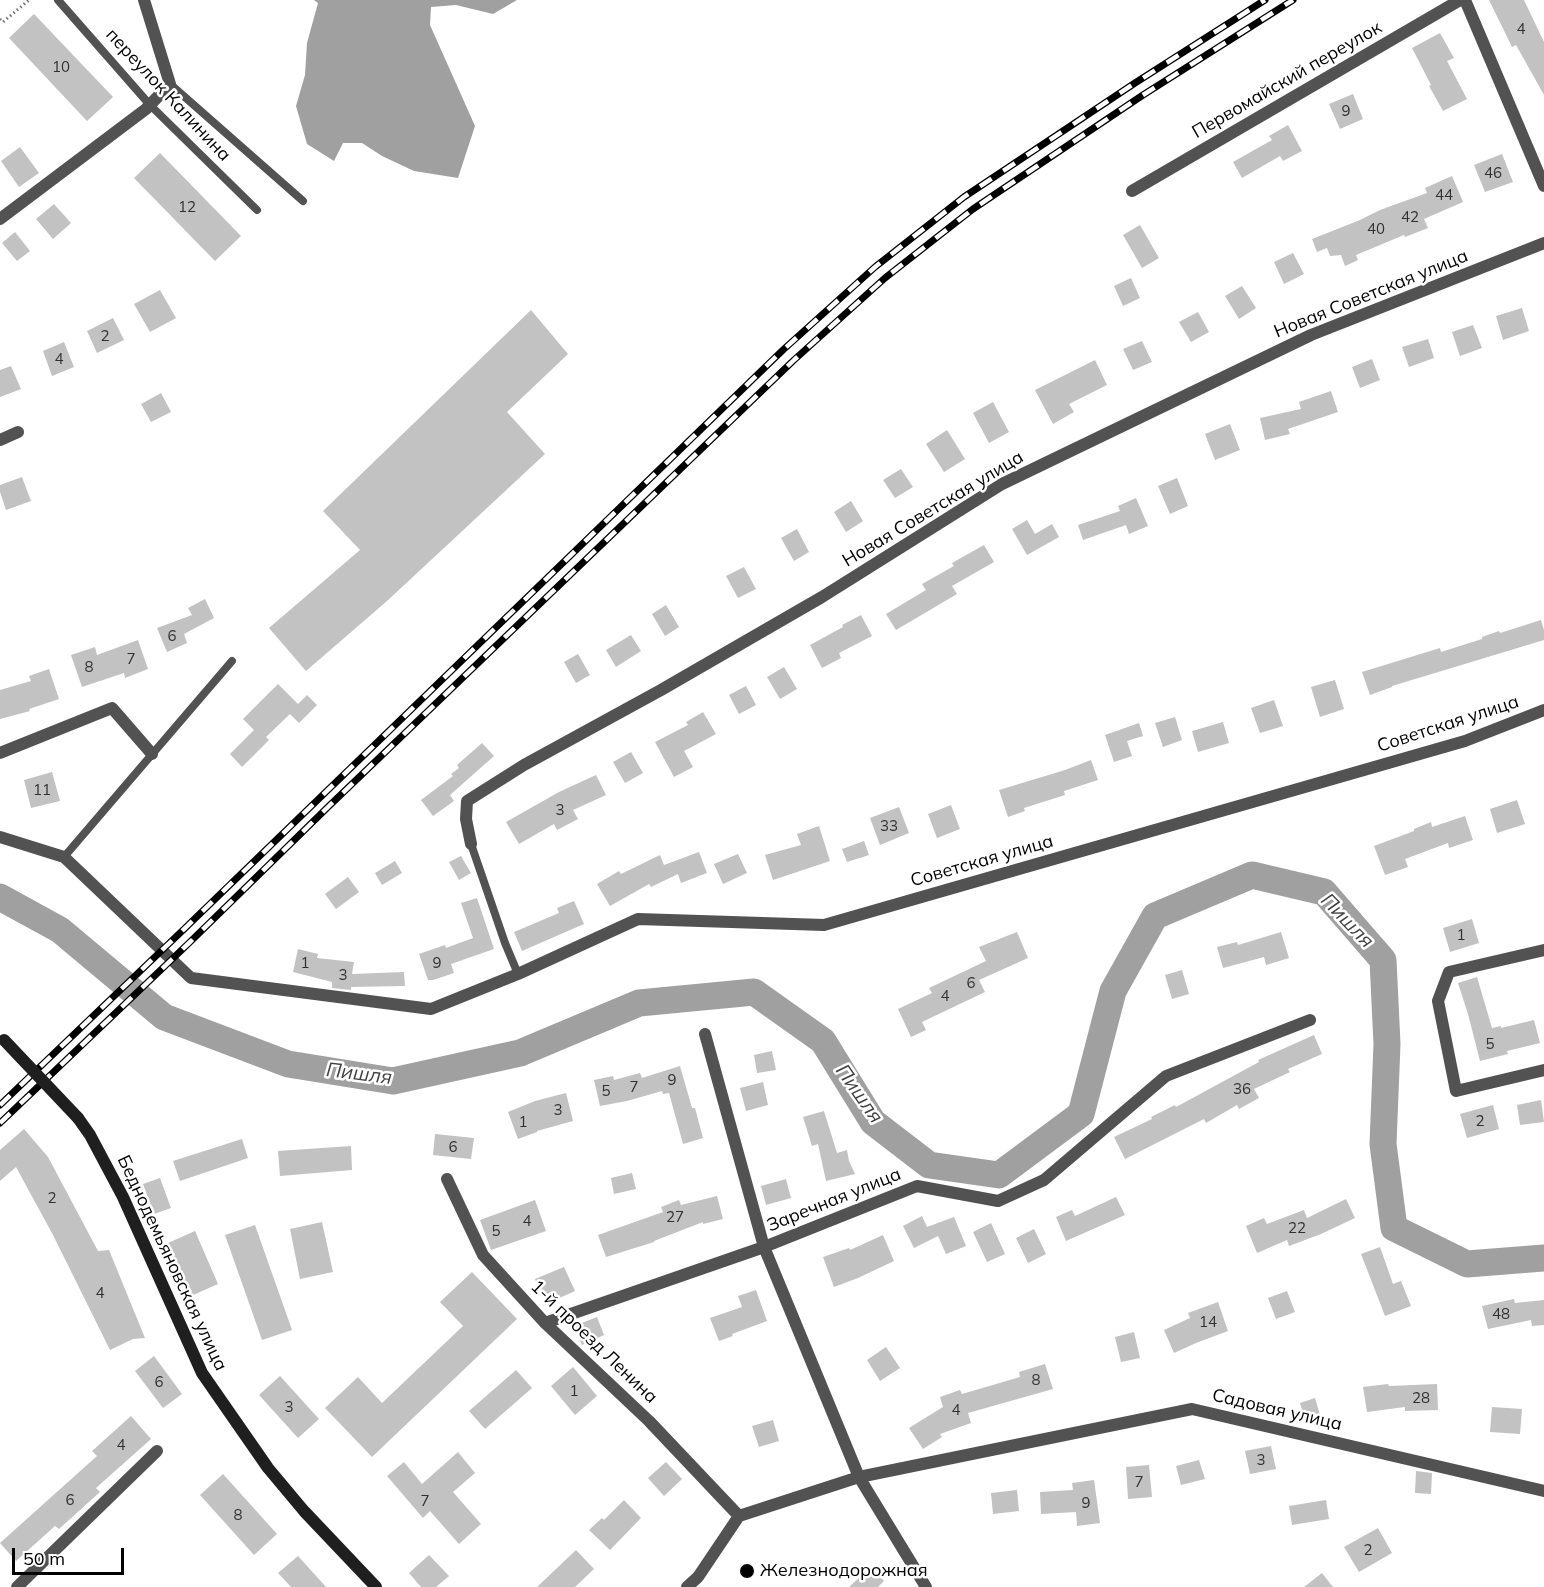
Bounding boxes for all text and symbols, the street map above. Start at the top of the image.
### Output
street label: Первомайский переулок [1188,17,1386,143]
house number: 4 [1517,20,1525,38]
street label: переулок Калинина [101,24,235,166]
house number: 10 [52,58,70,76]
house number: 9 [1342,102,1350,120]
house number: 46 [1484,164,1502,182]
house number: 44 [1435,186,1453,204]
house number: 12 [178,198,196,216]
house number: 42 [1401,208,1419,226]
house number: 40 [1367,220,1385,238]
street label: Новая Советская улица [1271,245,1471,343]
house number: 2 [101,327,109,345]
house number: 4 [55,350,63,368]
street label: Новая Советская улица [839,446,1027,572]
house number: 6 [168,627,176,645]
house number: 7 [127,650,135,668]
house number: 8 [85,658,93,676]
street label: Советская улица [1374,691,1522,757]
house number: 11 [33,781,51,799]
house number: 3 [556,801,564,819]
house number: 33 [880,817,898,835]
street label: Советская улица [908,830,1056,892]
water label: Пишля [1315,889,1379,953]
house number: 1 [1457,926,1465,944]
house number: 1 [301,954,309,972]
house number: 9 [433,954,441,972]
house number: 3 [339,966,347,984]
house number: 6 [967,974,975,992]
house number: 4 [941,987,949,1005]
house number: 5 [1486,1035,1494,1053]
water label: Пишля [325,1058,393,1090]
water label: Пишля [830,1060,888,1128]
house number: 9 [668,1071,676,1089]
house number: 7 [630,1078,638,1096]
house number: 36 [1233,1080,1251,1098]
house number: 5 [602,1082,610,1100]
house number: 3 [554,1101,562,1119]
house number: 2 [1476,1112,1484,1130]
house number: 1 [519,1113,527,1131]
house number: 6 [449,1138,457,1156]
street label: Беднодемьяновская улица [112,1152,232,1374]
street label: Заречная улица [764,1163,904,1237]
house number: 2 [48,1189,56,1207]
house number: 27 [666,1208,684,1226]
house number: 4 [523,1212,531,1230]
house number: 22 [1288,1219,1306,1237]
house number: 5 [492,1222,500,1240]
street label: 1-й проезд Ленина [526,1276,662,1408]
house number: 4 [96,1284,104,1302]
house number: 48 [1492,1305,1510,1323]
house number: 14 [1199,1313,1217,1331]
house number: 8 [1032,1371,1040,1389]
house number: 6 [155,1373,163,1391]
house number: 1 [570,1382,578,1400]
street label: Садовая улица [1210,1385,1344,1435]
house number: 28 [1412,1389,1430,1407]
house number: 3 [285,1398,293,1416]
house number: 4 [952,1401,960,1419]
house number: 4 [117,1436,125,1454]
house number: 3 [1257,1451,1265,1469]
house number: 7 [1135,1473,1143,1491]
house number: 6 [66,1491,74,1509]
house number: 7 [421,1492,429,1510]
house number: 9 [1082,1494,1090,1512]
house number: 8 [234,1506,242,1524]
scale bar [15,1536,128,1574]
house number: 2 [1364,1541,1372,1559]
text: 50 m [23,1547,65,1570]
place label: Железнодорожная [760,1560,928,1582]
marker: Железнодорожная [738,1562,756,1580]

